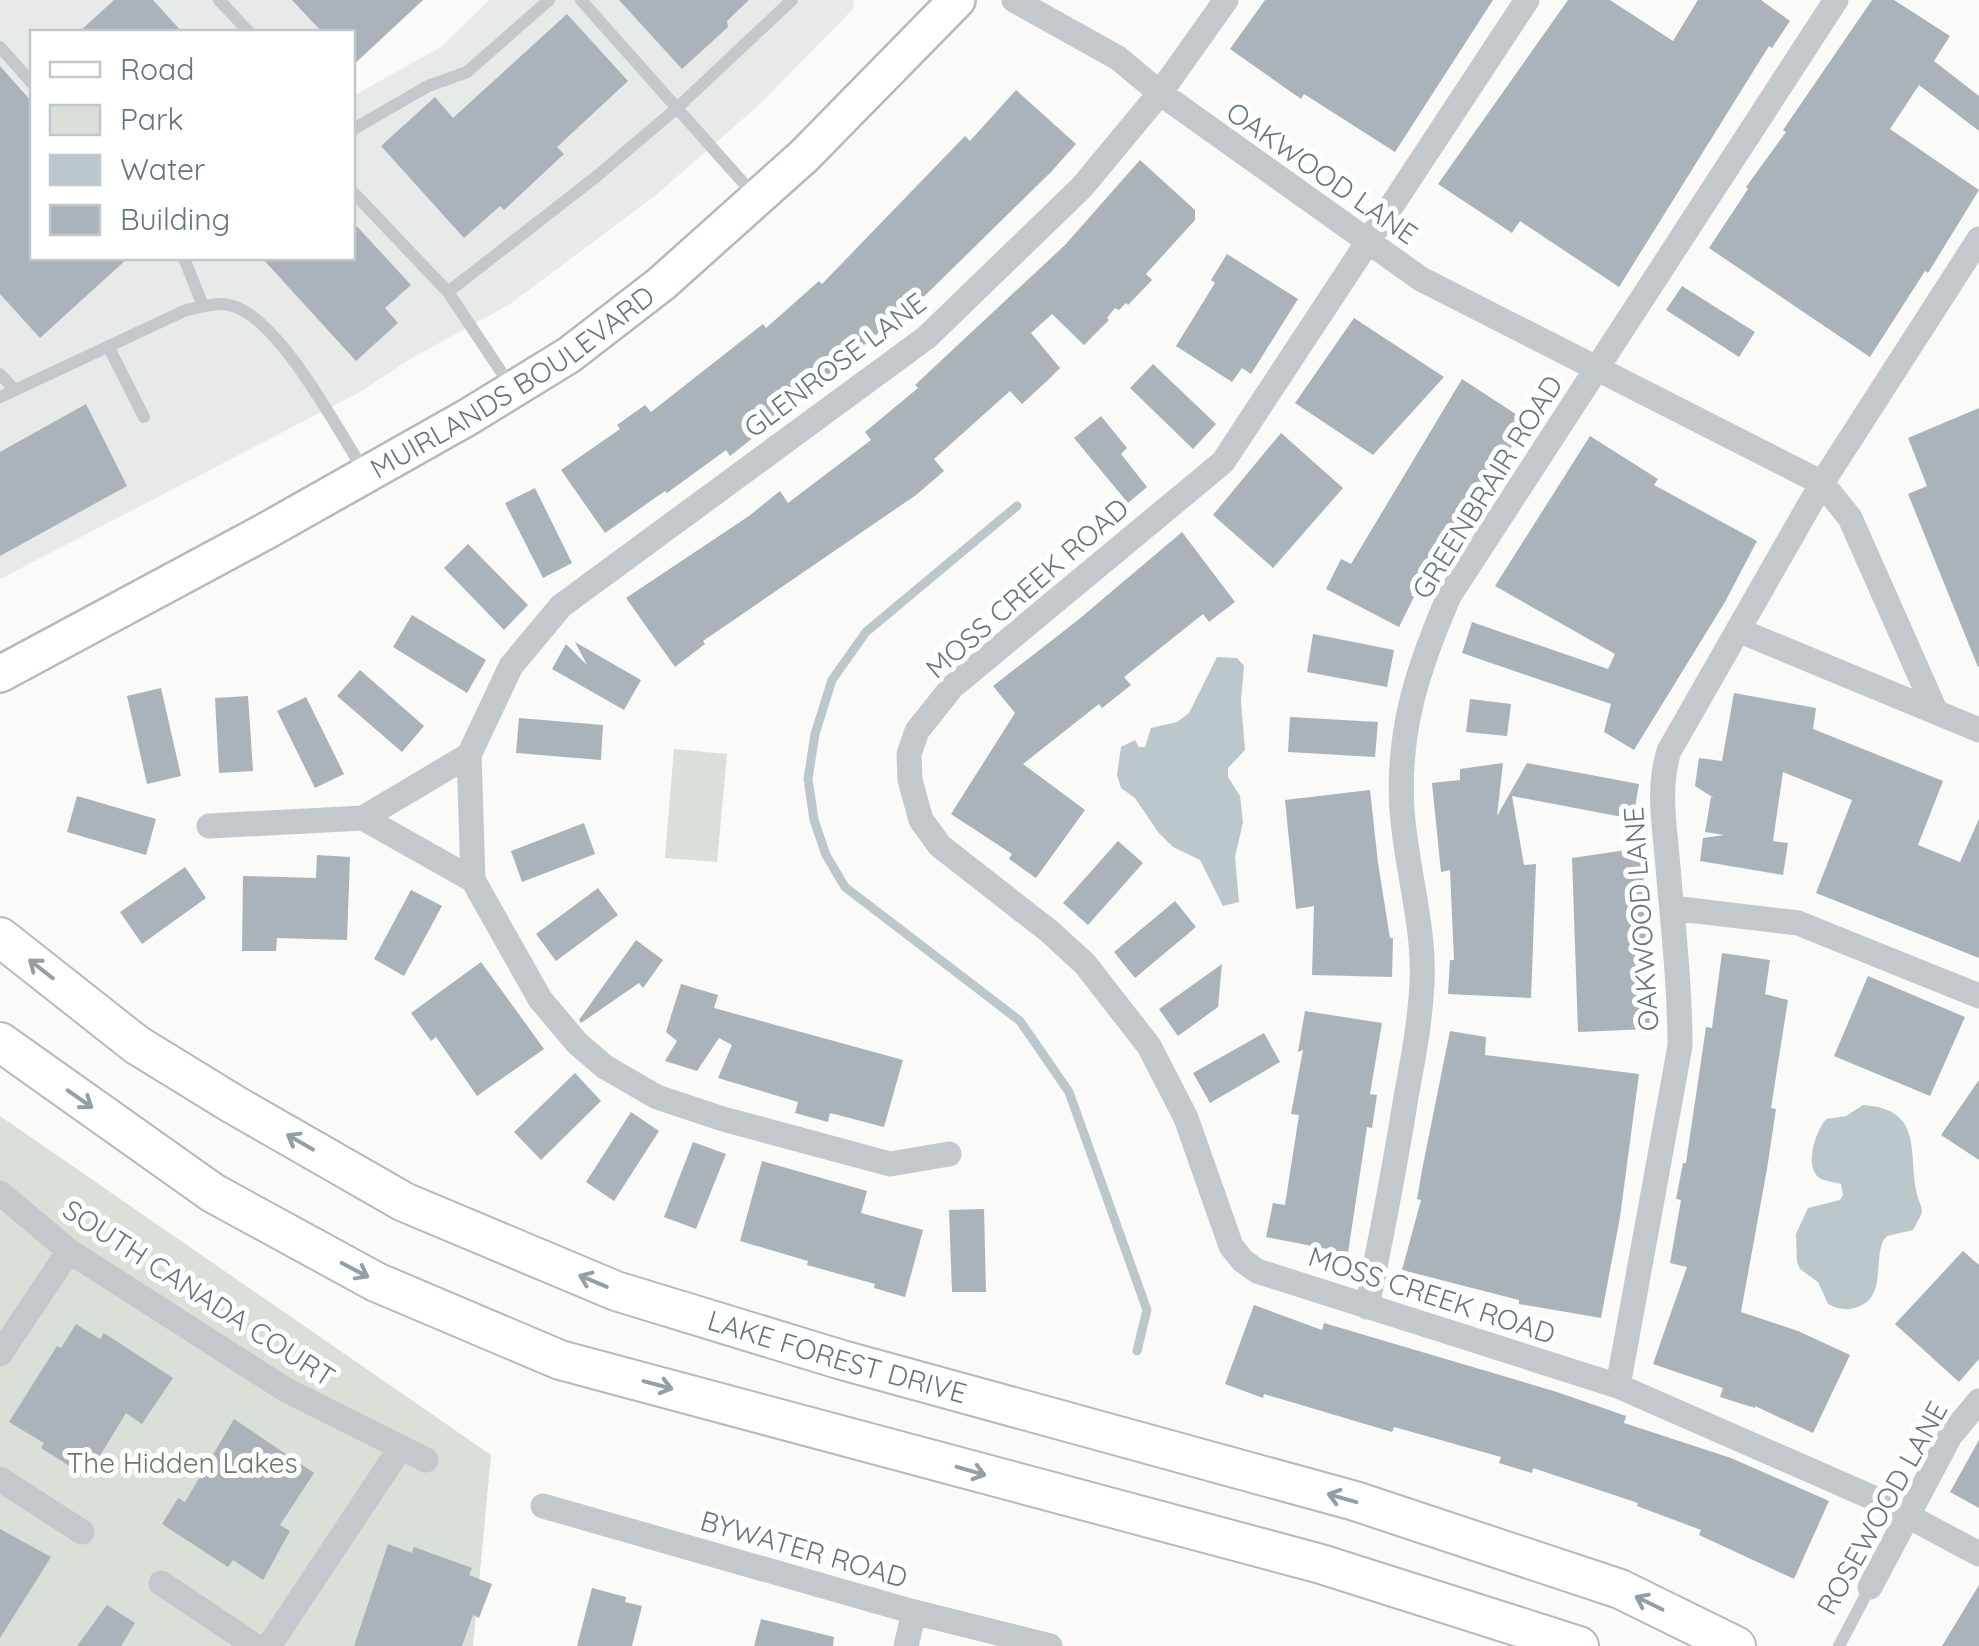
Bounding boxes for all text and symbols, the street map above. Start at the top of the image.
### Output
legend [30,30,355,260]
text: Road [120,50,194,88]
street label: OAKWOOD LANE [1220,94,1425,251]
text: Park [120,100,184,138]
text: Water [120,150,206,188]
text: Building [120,200,230,238]
street label: MUIRLANDS BOULEVARD [364,278,661,486]
street label: GLENROSE LANE [737,285,933,445]
street label: GREENBRAIR ROAD [1404,369,1570,605]
street label: MOSS CREEK ROAD [918,490,1135,685]
street label: OAKWOOD LANE [1615,806,1666,1033]
one-way arrow [28,959,55,980]
one-way arrow [65,1088,93,1109]
one-way arrow [286,1132,314,1152]
street label: SOUTH CANADA COURT [57,1191,342,1394]
street label: MOSS CREEK ROAD [1304,1238,1560,1351]
one-way arrow [340,1261,369,1280]
one-way arrow [578,1271,608,1289]
street label: LAKE FOREST DRIVE [704,1302,971,1410]
one-way arrow [642,1377,673,1396]
street label: ROSEWOOD LANE [1808,1395,1955,1621]
park label: The Hidden Lakes [66,1445,298,1480]
one-way arrow [955,1462,987,1481]
one-way arrow [1327,1487,1358,1506]
street label: BYWATER ROAD [697,1502,912,1595]
one-way arrow [1635,1593,1664,1612]

